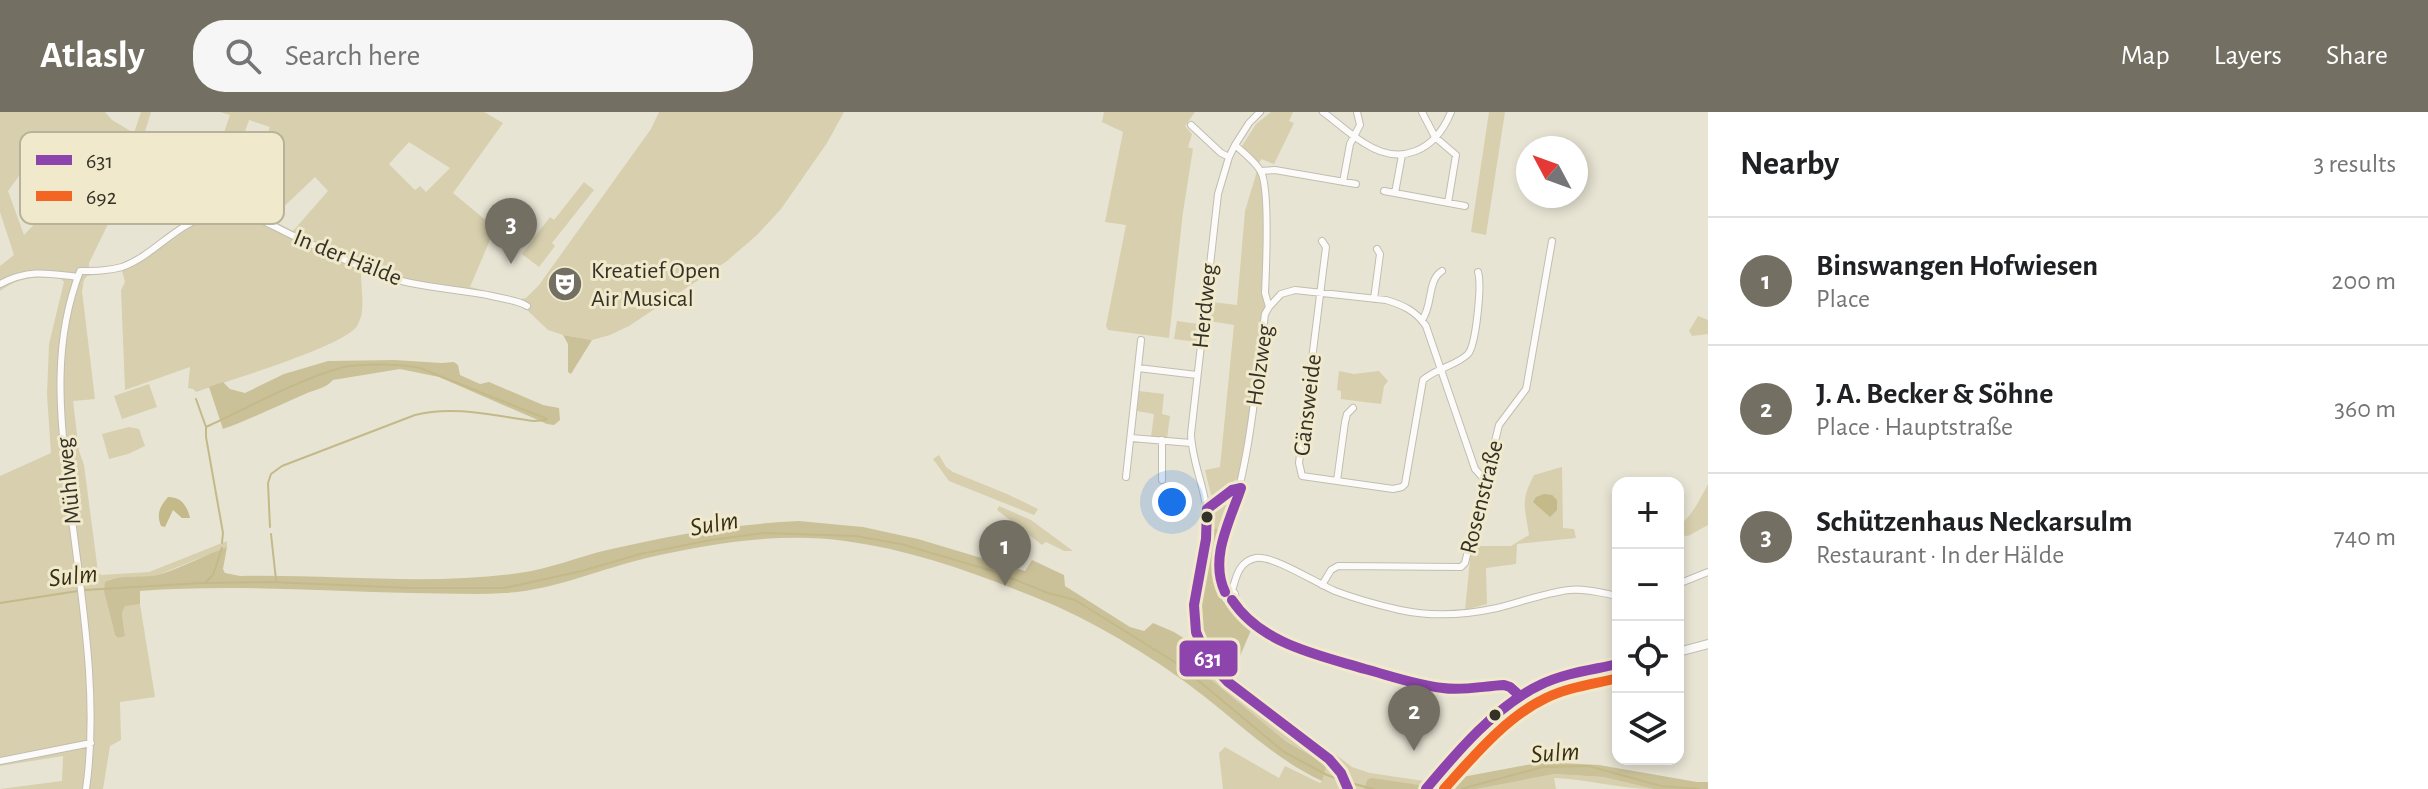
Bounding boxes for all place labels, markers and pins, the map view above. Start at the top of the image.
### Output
pin: 3 [485,198,537,264]
place label: Kreatief Open Air Musical [591,259,720,311]
theatre icon: Kreatief Open Air Musical [546,265,584,303]
unlabelled marker [1199,509,1215,525]
pin: 1 [979,520,1031,586]
pin: 2 [1388,685,1440,751]
unlabelled marker [1487,707,1503,723]

